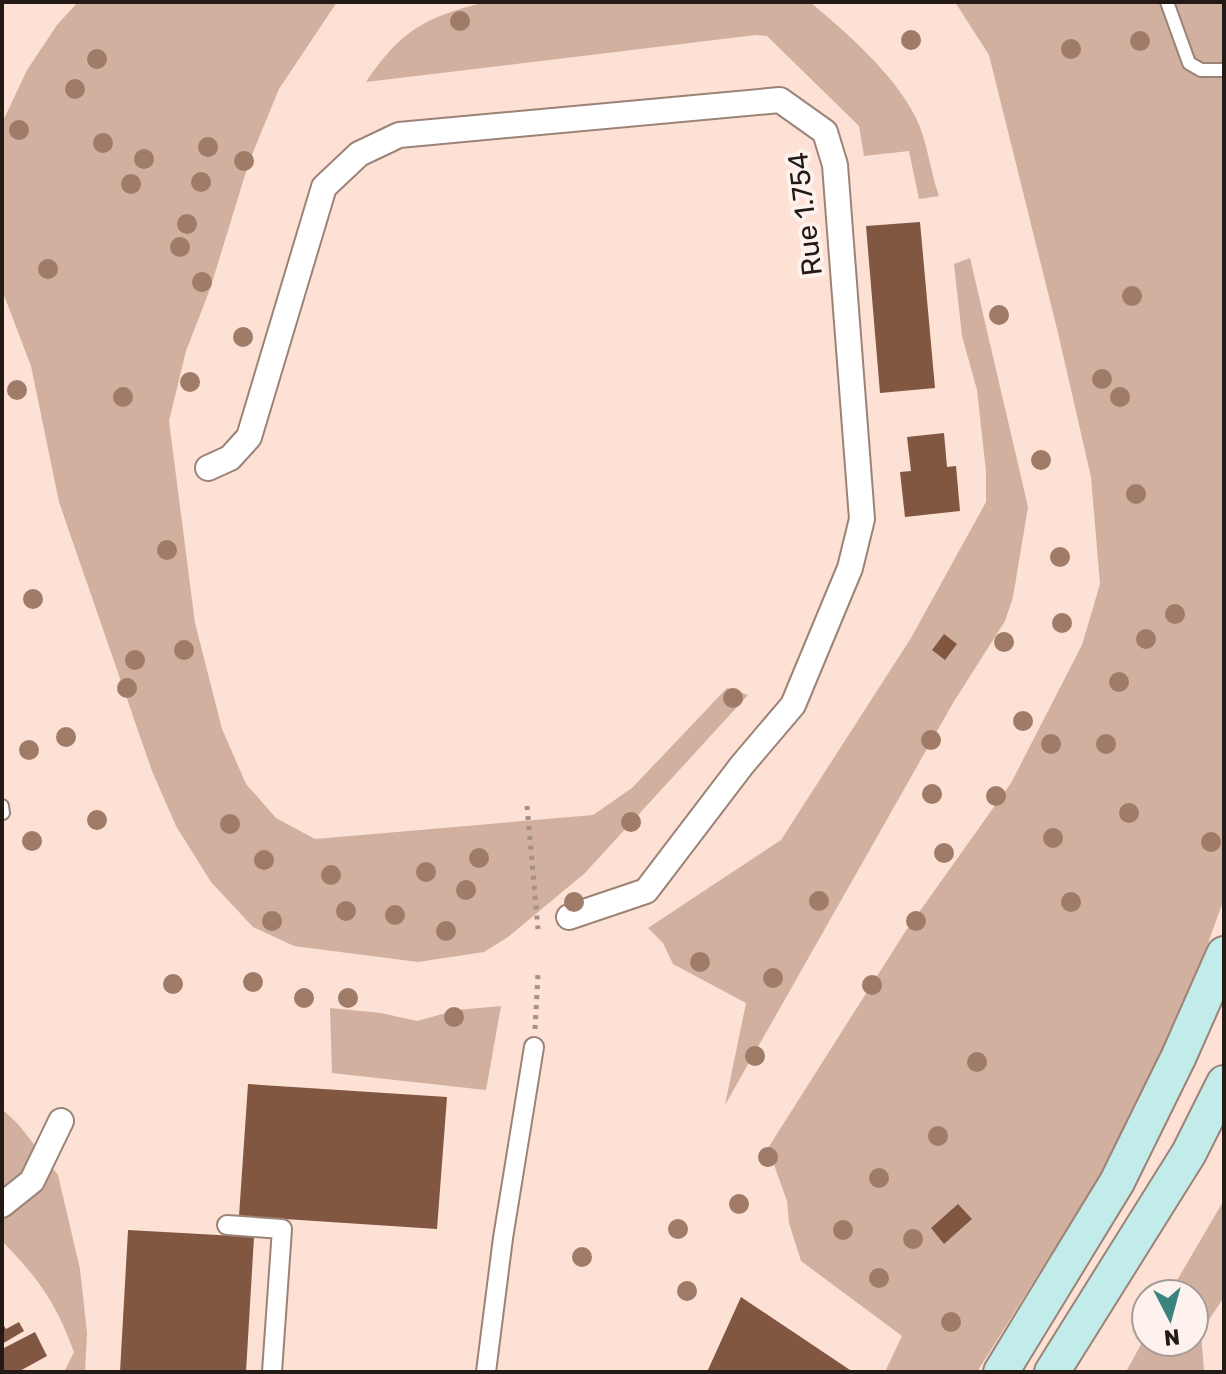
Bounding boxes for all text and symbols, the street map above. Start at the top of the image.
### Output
street label: Rue 1.754 [781,150,829,278]
north arrow [1130,1278,1210,1358]
text: N [1163,1323,1181,1352]

